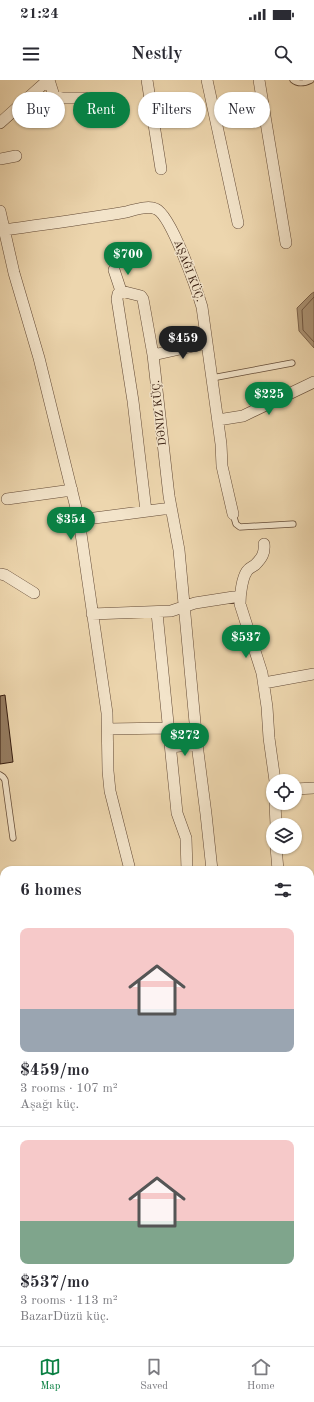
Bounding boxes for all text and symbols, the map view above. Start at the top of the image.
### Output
text: 21:24 [20,7,59,22]
icon: menu [20,43,42,65]
icon: search [272,43,294,65]
text: Nestly [131,45,183,63]
chip: Buy [12,92,65,128]
chip: Rent [73,92,130,128]
chip: Filters [138,92,206,128]
chip: New [214,92,270,128]
street label: AŞAĞI KÜÇ. [171,238,207,303]
pin: $700 [104,242,152,276]
text: $700 [113,248,143,261]
pin: $459 [159,326,207,360]
text: $459 [168,332,198,345]
street label: DƏNIZ KÜÇ. [149,380,169,447]
pin: $225 [245,382,293,416]
text: $225 [254,388,284,401]
pin: $354 [47,507,95,541]
text: $354 [56,513,86,526]
pin: $537 [222,625,270,659]
text: $537 [231,631,261,644]
pin: $272 [161,723,209,757]
text: $272 [170,729,200,742]
map controls [266,774,302,854]
button: locate [266,774,302,810]
button: layers [266,818,302,854]
icon: filters [272,879,294,901]
text: 6 homes [20,882,82,899]
icon: home [121,954,193,1026]
text: $459/mo [20,1062,89,1079]
text: 3 rooms · 107 m² [20,1082,118,1095]
text: Aşağı küç. [20,1098,79,1111]
icon: home [121,1166,193,1238]
text: $537/mo [20,1274,89,1291]
text: 3 rooms · 113 m² [20,1294,118,1307]
text: BazarDüzü küç. [20,1310,109,1323]
tab: Map [39,1356,61,1394]
tab: Saved [140,1356,168,1394]
tab: Home [247,1356,275,1394]

